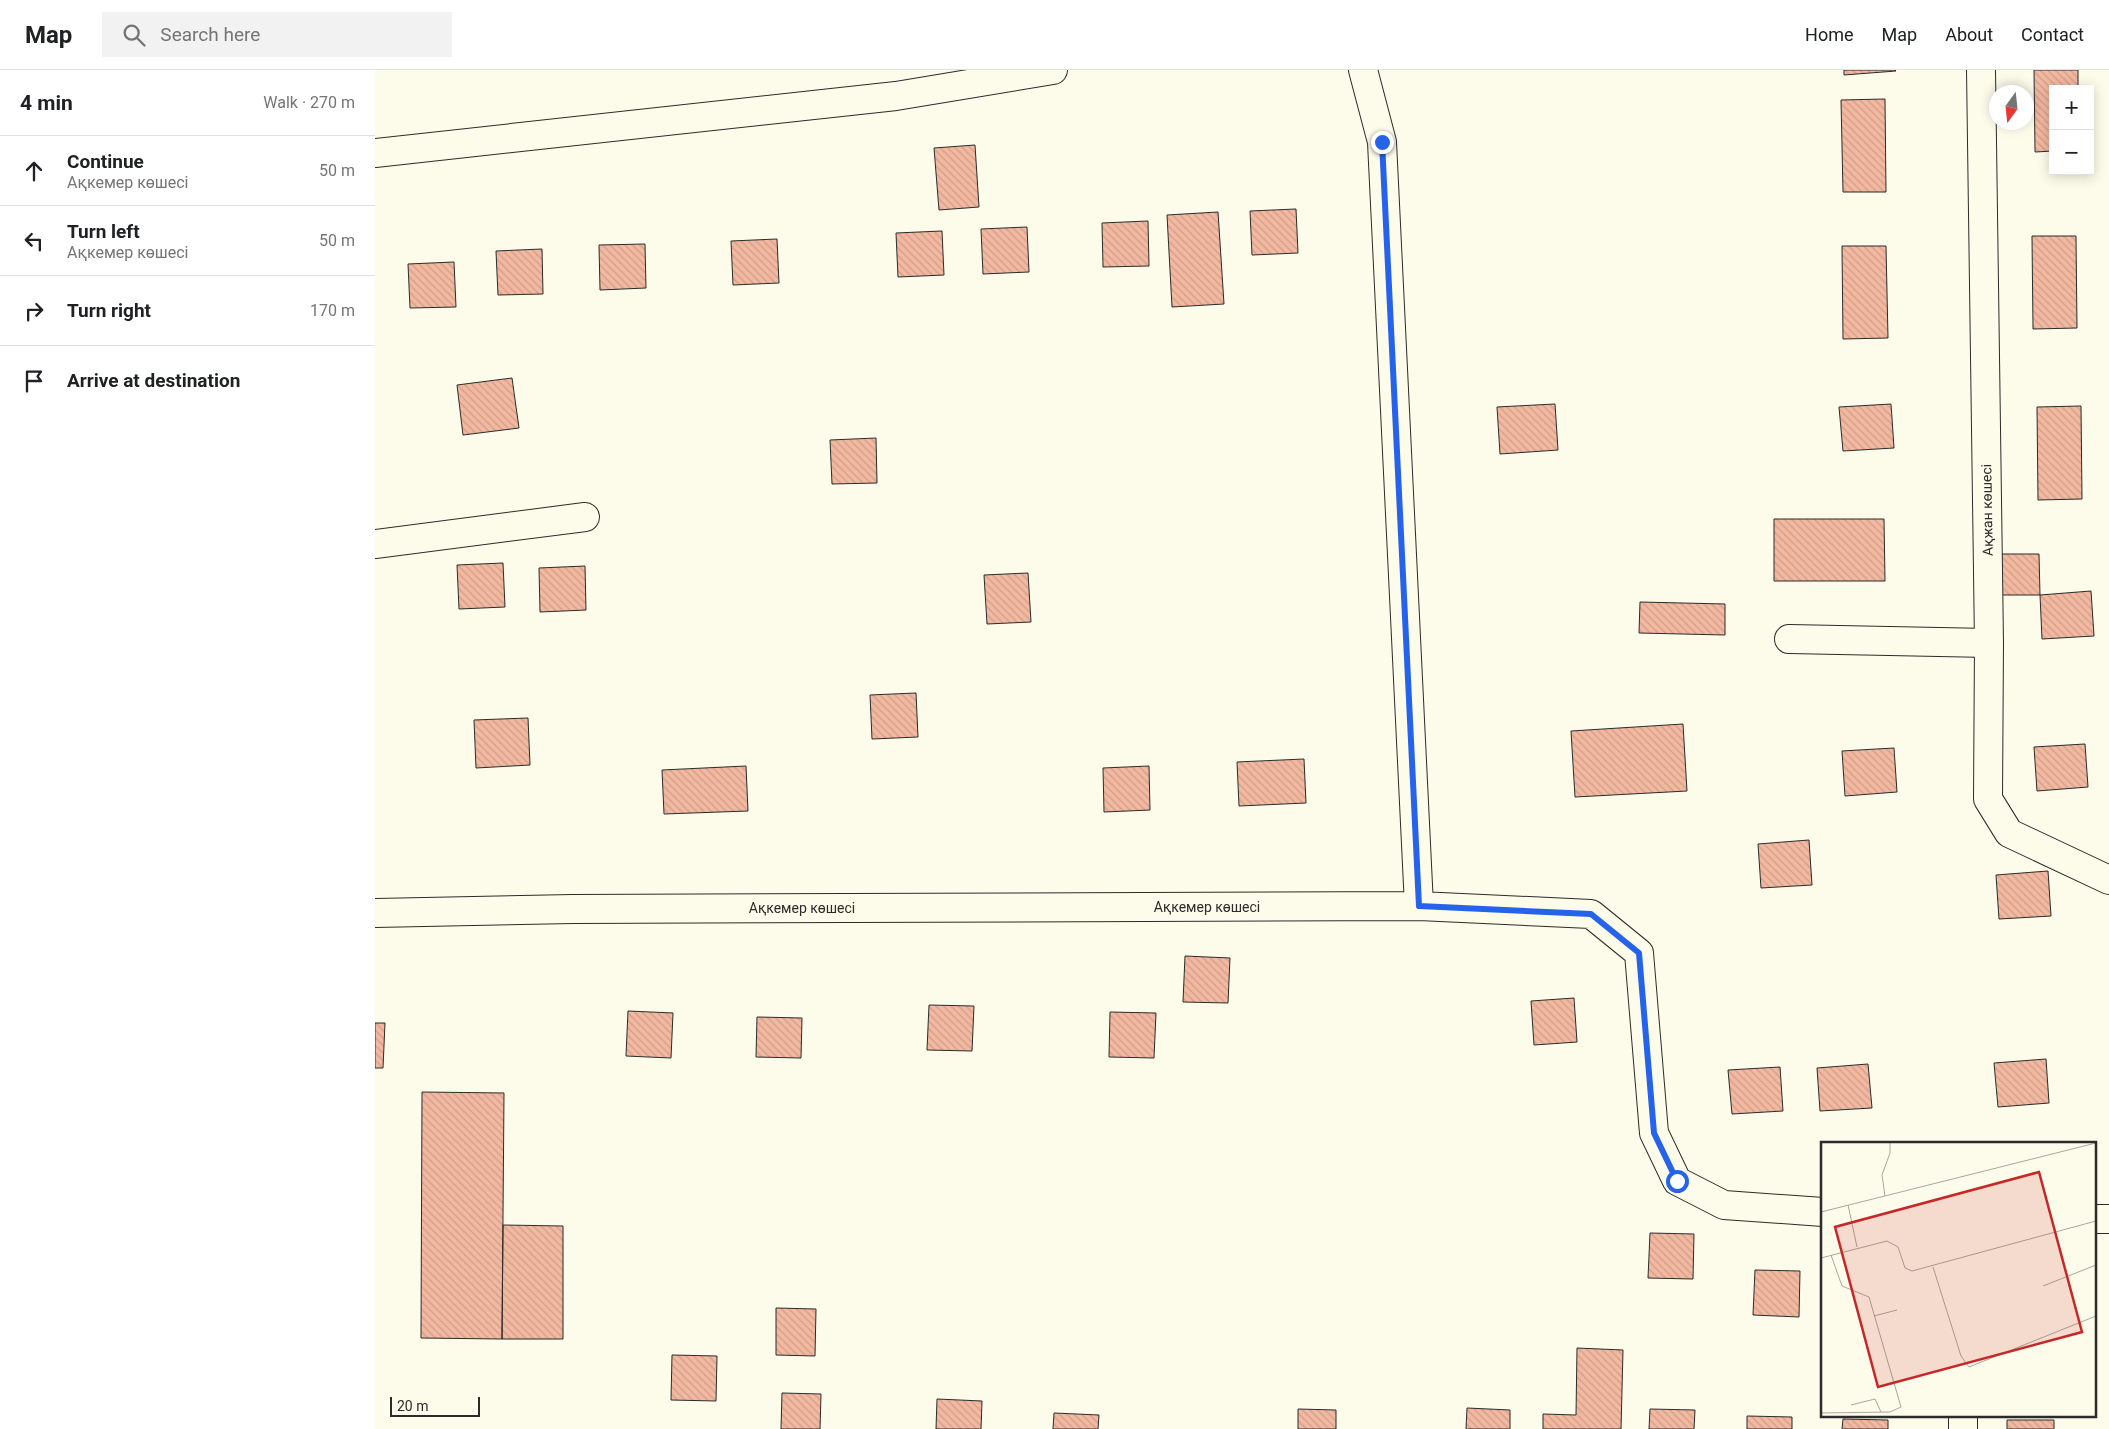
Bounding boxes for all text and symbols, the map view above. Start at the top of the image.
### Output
search box [102,12,452,57]
text: Map [25,21,72,49]
icon: search [120,21,148,49]
text: Search here [160,23,260,46]
text: Home [1805,24,1854,45]
text: Map [1882,24,1917,45]
text: About [1945,24,1993,45]
text: Contact [2021,24,2084,45]
north arrow [1989,85,2034,130]
map controls [2049,85,2094,175]
button: + [2049,85,2094,130]
text: 4 min [20,91,73,115]
text: Walk · 270 m [263,93,355,112]
button: − [2049,130,2094,175]
route end [1371,131,1394,154]
text: Continue [67,150,144,173]
icon: ahead [20,157,48,185]
text: 50 m [319,161,355,180]
text: Ақкемер көшесі [67,173,189,192]
text: Turn left [67,220,140,243]
icon: left [20,227,48,255]
text: 50 m [319,231,355,250]
text: Ақкемер көшесі [67,243,189,262]
icon: right [20,297,48,325]
text: Turn right [67,299,151,322]
text: 170 m [310,301,355,320]
icon: arrive [20,367,48,395]
text: Arrive at destination [67,369,240,392]
street label: Ақжан көшесі [1978,464,1996,556]
street label: Ақкемер көшесі [1154,899,1260,915]
street label: Ақкемер көшесі [749,900,855,916]
inset map [1821,1142,2097,1416]
route start [1666,1170,1689,1193]
scale bar [390,1394,480,1417]
text: 20 m [397,1398,429,1414]

